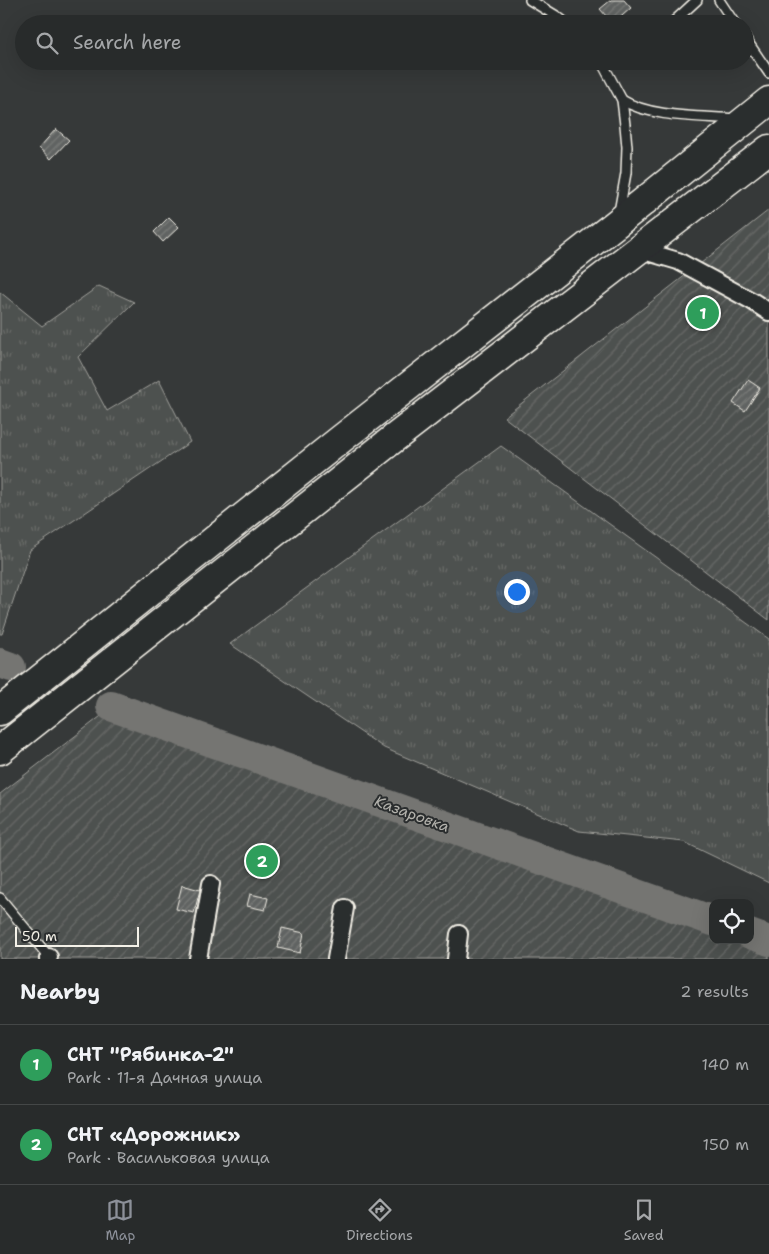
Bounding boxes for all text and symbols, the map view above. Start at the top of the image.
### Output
search box [15,15,754,70]
icon: search [33,29,61,57]
text: Search here [73,30,182,55]
pin: 1 [687,294,719,332]
your location [504,579,530,605]
water label: Казаровка [372,791,452,837]
pin: 2 [246,842,278,880]
map controls [709,899,754,944]
button: locate [709,899,754,944]
scale bar [15,924,139,947]
text: 50 m [22,927,57,945]
text: Nearby [20,978,100,1006]
text: 2 results [680,981,749,1002]
text: СНТ "Рябинка-2" [67,1042,234,1067]
text: 1 [32,1054,40,1075]
text: 140 m [702,1054,749,1075]
text: Park · 11-я Дачная улица [67,1067,262,1088]
text: СНТ «Дорожник» [67,1122,241,1147]
text: 2 [30,1134,42,1155]
text: 150 m [702,1134,749,1155]
text: Park · Васильковая улица [67,1147,270,1168]
tab: Map [105,1196,135,1244]
tab: Directions [346,1196,413,1244]
tab: Saved [624,1196,664,1244]

